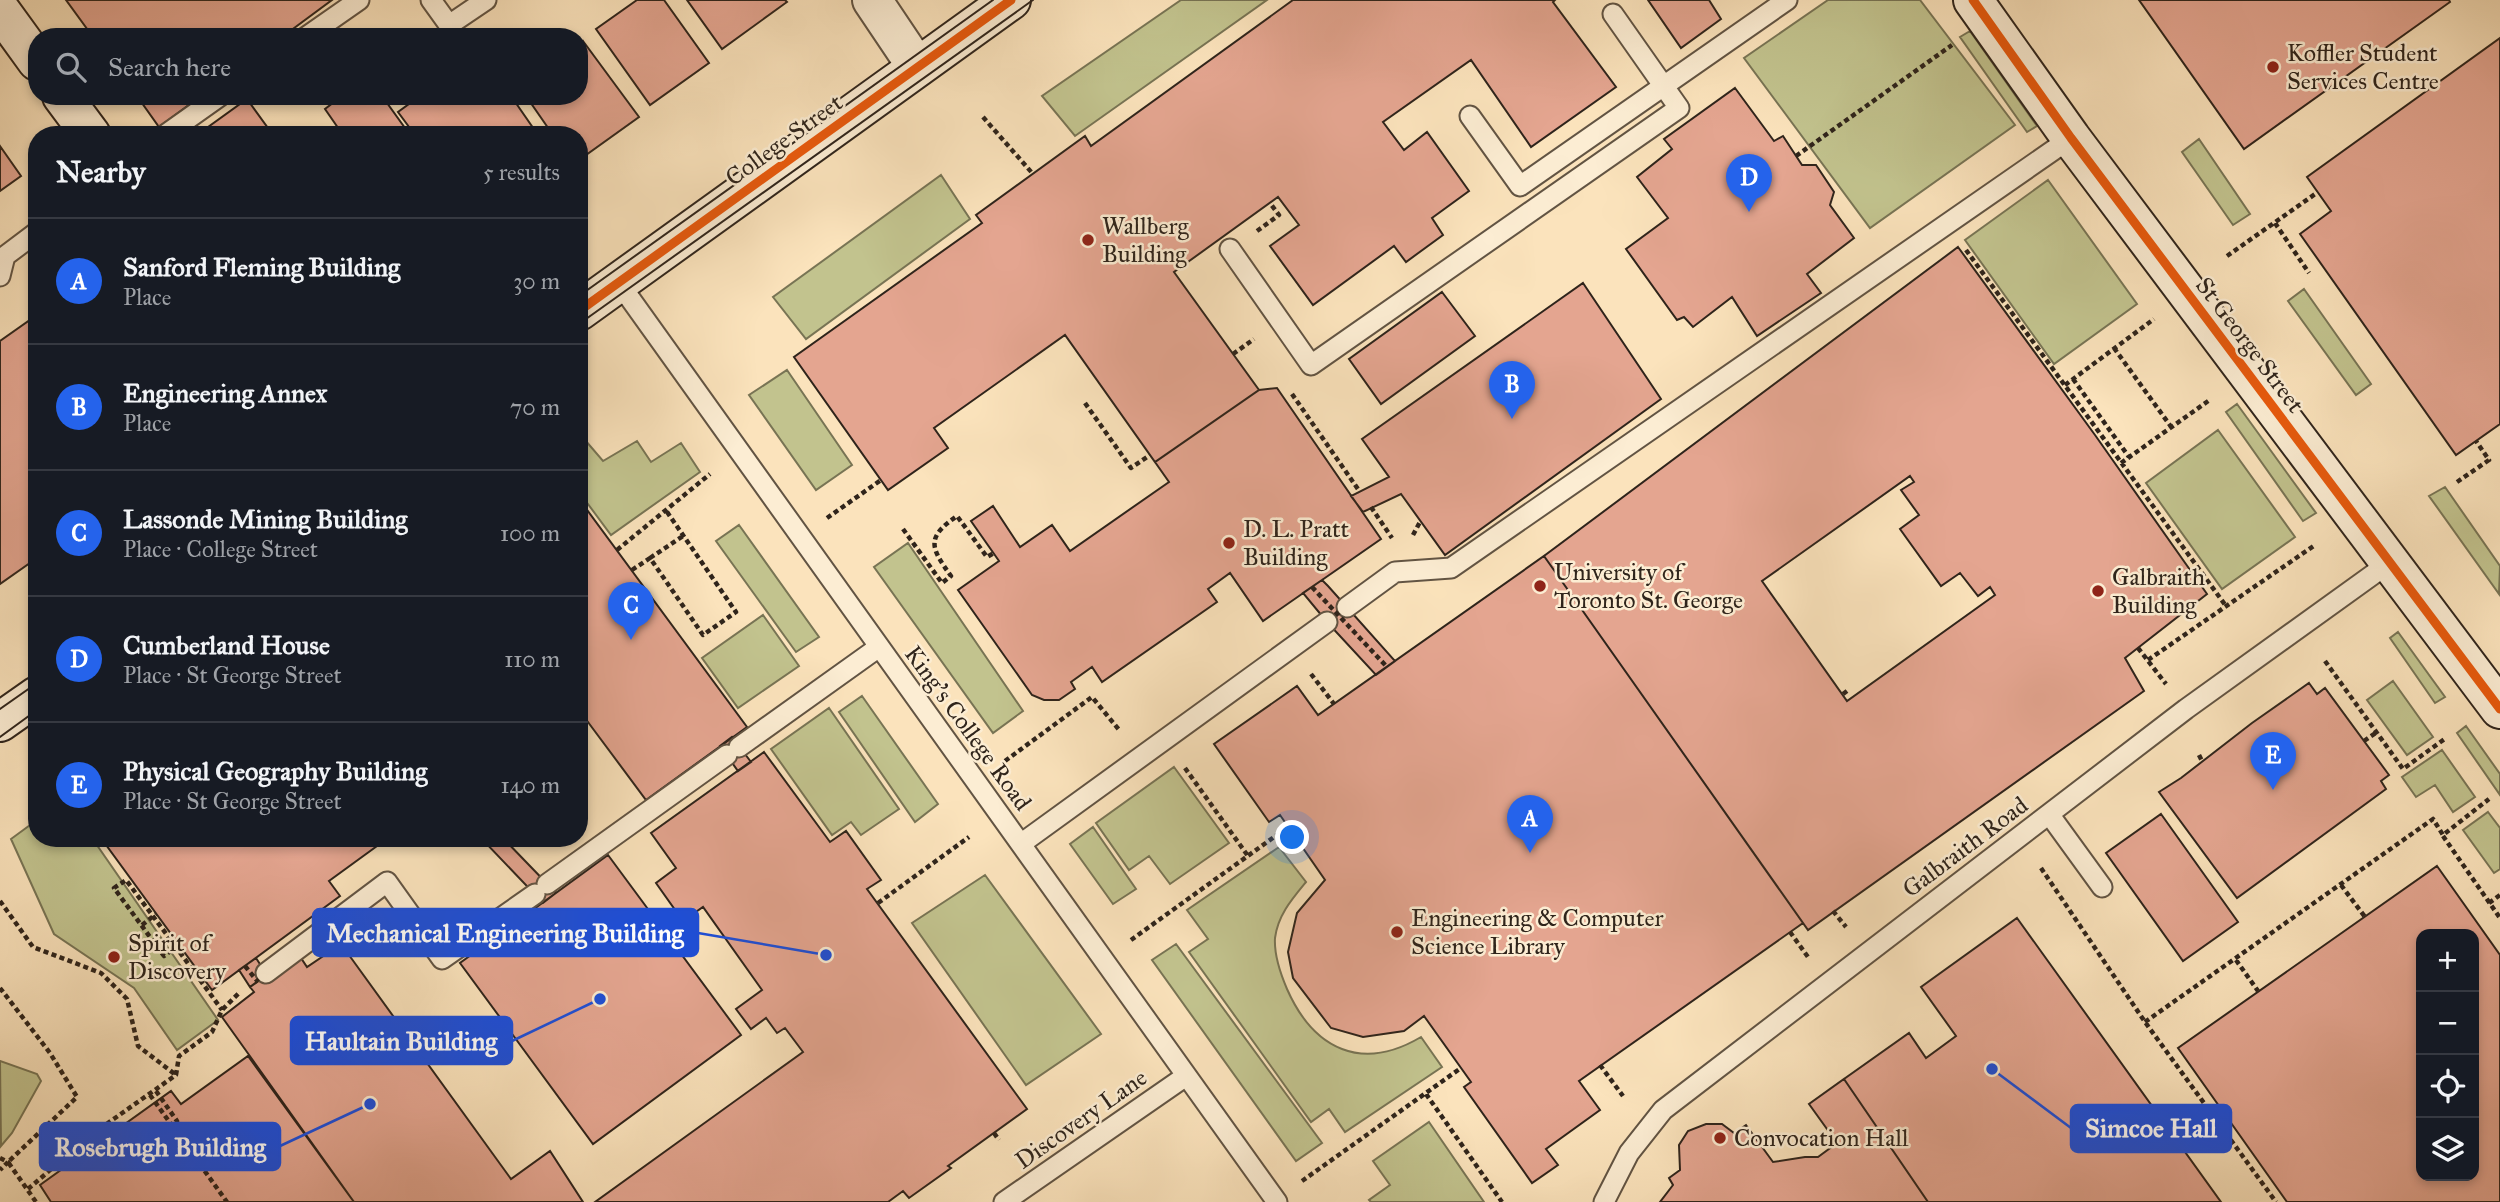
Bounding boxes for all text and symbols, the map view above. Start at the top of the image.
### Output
search box [28,28,588,105]
place label: Koffler Student Services Centre [2287,38,2439,96]
icon: search [52,48,90,86]
text: Search here [108,51,231,83]
marker: Koffler Student Services Centre [2265,59,2281,75]
street label: College Street [720,87,849,193]
text: Nearby [56,154,146,190]
pin: D [1726,154,1772,212]
text: 5 results [483,158,560,186]
place label: Wallberg Building [1102,211,1189,269]
marker: Wallberg Building [1080,232,1096,248]
text: Sanford Fleming Building [123,251,400,283]
text: A [71,267,87,295]
text: 30 m [513,267,560,295]
street label: St George Street [2189,271,2311,419]
text: Place [123,283,171,311]
pin: B [1489,361,1535,419]
text: Engineering Annex [123,377,327,409]
text: B [71,393,87,421]
text: 70 m [510,393,560,421]
text: Place [123,409,171,437]
text: Lassonde Mining Building [123,503,408,535]
place label: D. L. Pratt Building [1243,514,1350,572]
text: C [71,519,87,547]
text: 100 m [500,519,560,547]
text: Place · College Street [123,535,318,563]
marker: D. L. Pratt Building [1221,535,1237,551]
place label: University of Toronto St. George [1554,557,1743,615]
place label: Galbraith Building [2112,562,2205,620]
marker: University of Toronto St. George [1532,578,1548,594]
pin: C [608,582,654,640]
marker: Galbraith Building [2090,583,2106,599]
text: Cumberland House [123,629,330,661]
street label: King's College Road [898,640,1038,816]
text: D [70,645,88,673]
text: 110 m [504,645,560,673]
text: Place · St George Street [123,661,342,689]
pin: E [2250,732,2296,790]
text: Physical Geography Building [123,755,427,787]
text: E [71,771,87,799]
text: 140 m [500,771,560,799]
text: Place · St George Street [123,787,342,815]
street label: Galbraith Road [1896,790,2034,904]
pin: A [1507,795,1553,853]
your location [1275,820,1309,854]
place label: Engineering & Computer Science Library [1411,903,1663,961]
callout: Mechanical Engineering Building [313,909,698,956]
text: Mechanical Engineering Building [326,917,685,950]
marker: Engineering & Computer Science Library [1389,924,1405,940]
place label: Spirit of Discovery [128,928,227,986]
map controls [2416,929,2479,1181]
button: + [2416,929,2479,992]
marker: Spirit of Discovery [106,949,122,965]
button: − [2416,992,2479,1055]
callout: Haultain Building [291,1017,512,1064]
text: Haultain Building [305,1025,498,1058]
button: locate [2416,1055,2479,1118]
street label: Discovery Lane [1009,1063,1153,1175]
callout: Simcoe Hall [2071,1105,2231,1152]
text: Simcoe Hall [2085,1112,2218,1144]
button: layers [2416,1118,2479,1181]
callout: Rosebrugh Building [40,1123,280,1170]
place label: Convocation Hall [1734,1123,1909,1153]
marker: Convocation Hall [1712,1130,1728,1146]
text: Rosebrugh Building [54,1131,267,1164]

